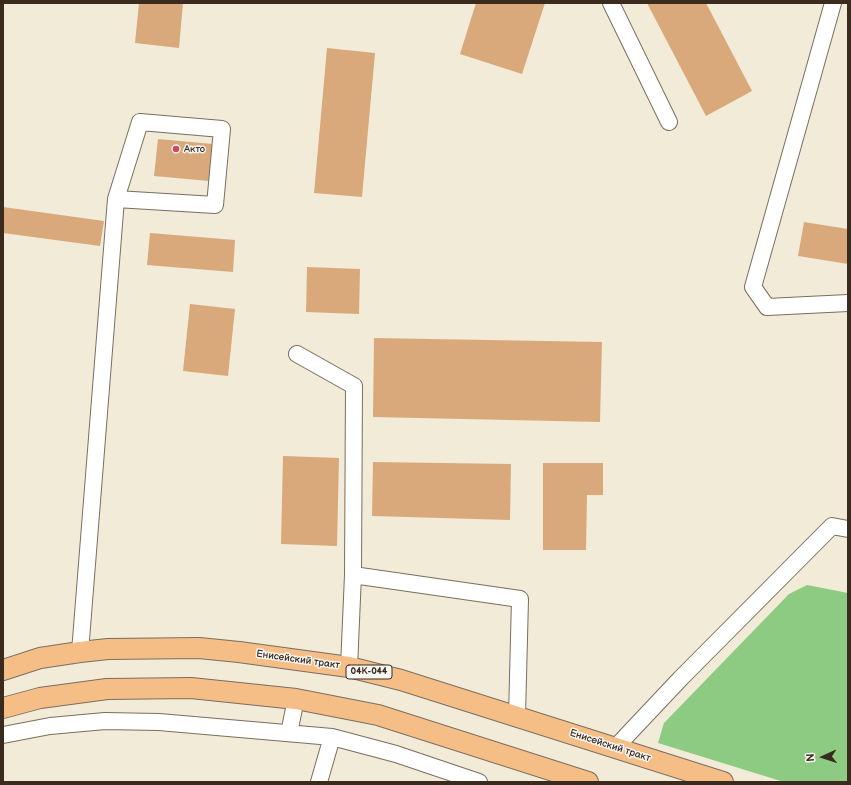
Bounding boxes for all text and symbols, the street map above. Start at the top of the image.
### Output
place label: Акто [184,143,205,155]
marker: Акто [171,144,181,154]
street label: Енисейский тракт [255,648,341,672]
road number: 04К-044 [346,665,392,679]
street label: Енисейский тракт [568,727,652,765]
north arrow [803,737,843,777]
text: N [804,753,817,762]

